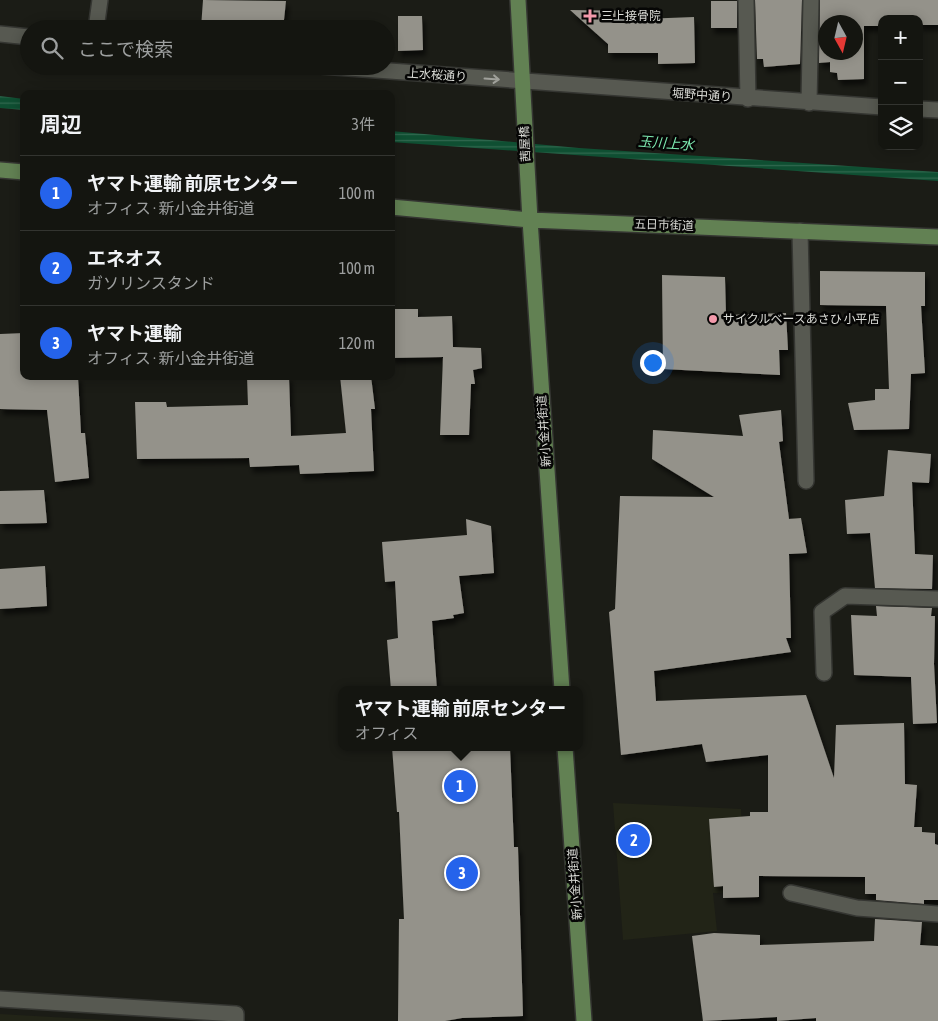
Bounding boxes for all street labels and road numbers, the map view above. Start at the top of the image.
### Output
street label: 上水桜通り [407,66,467,84]
street label: 堀野中通り [672,86,732,104]
street label: 茜屋橋 [517,126,533,162]
street label: 五日市街道 [634,217,694,233]
street label: 新小金井街道 [535,395,553,467]
street label: 新小金井街道 [566,848,584,920]

